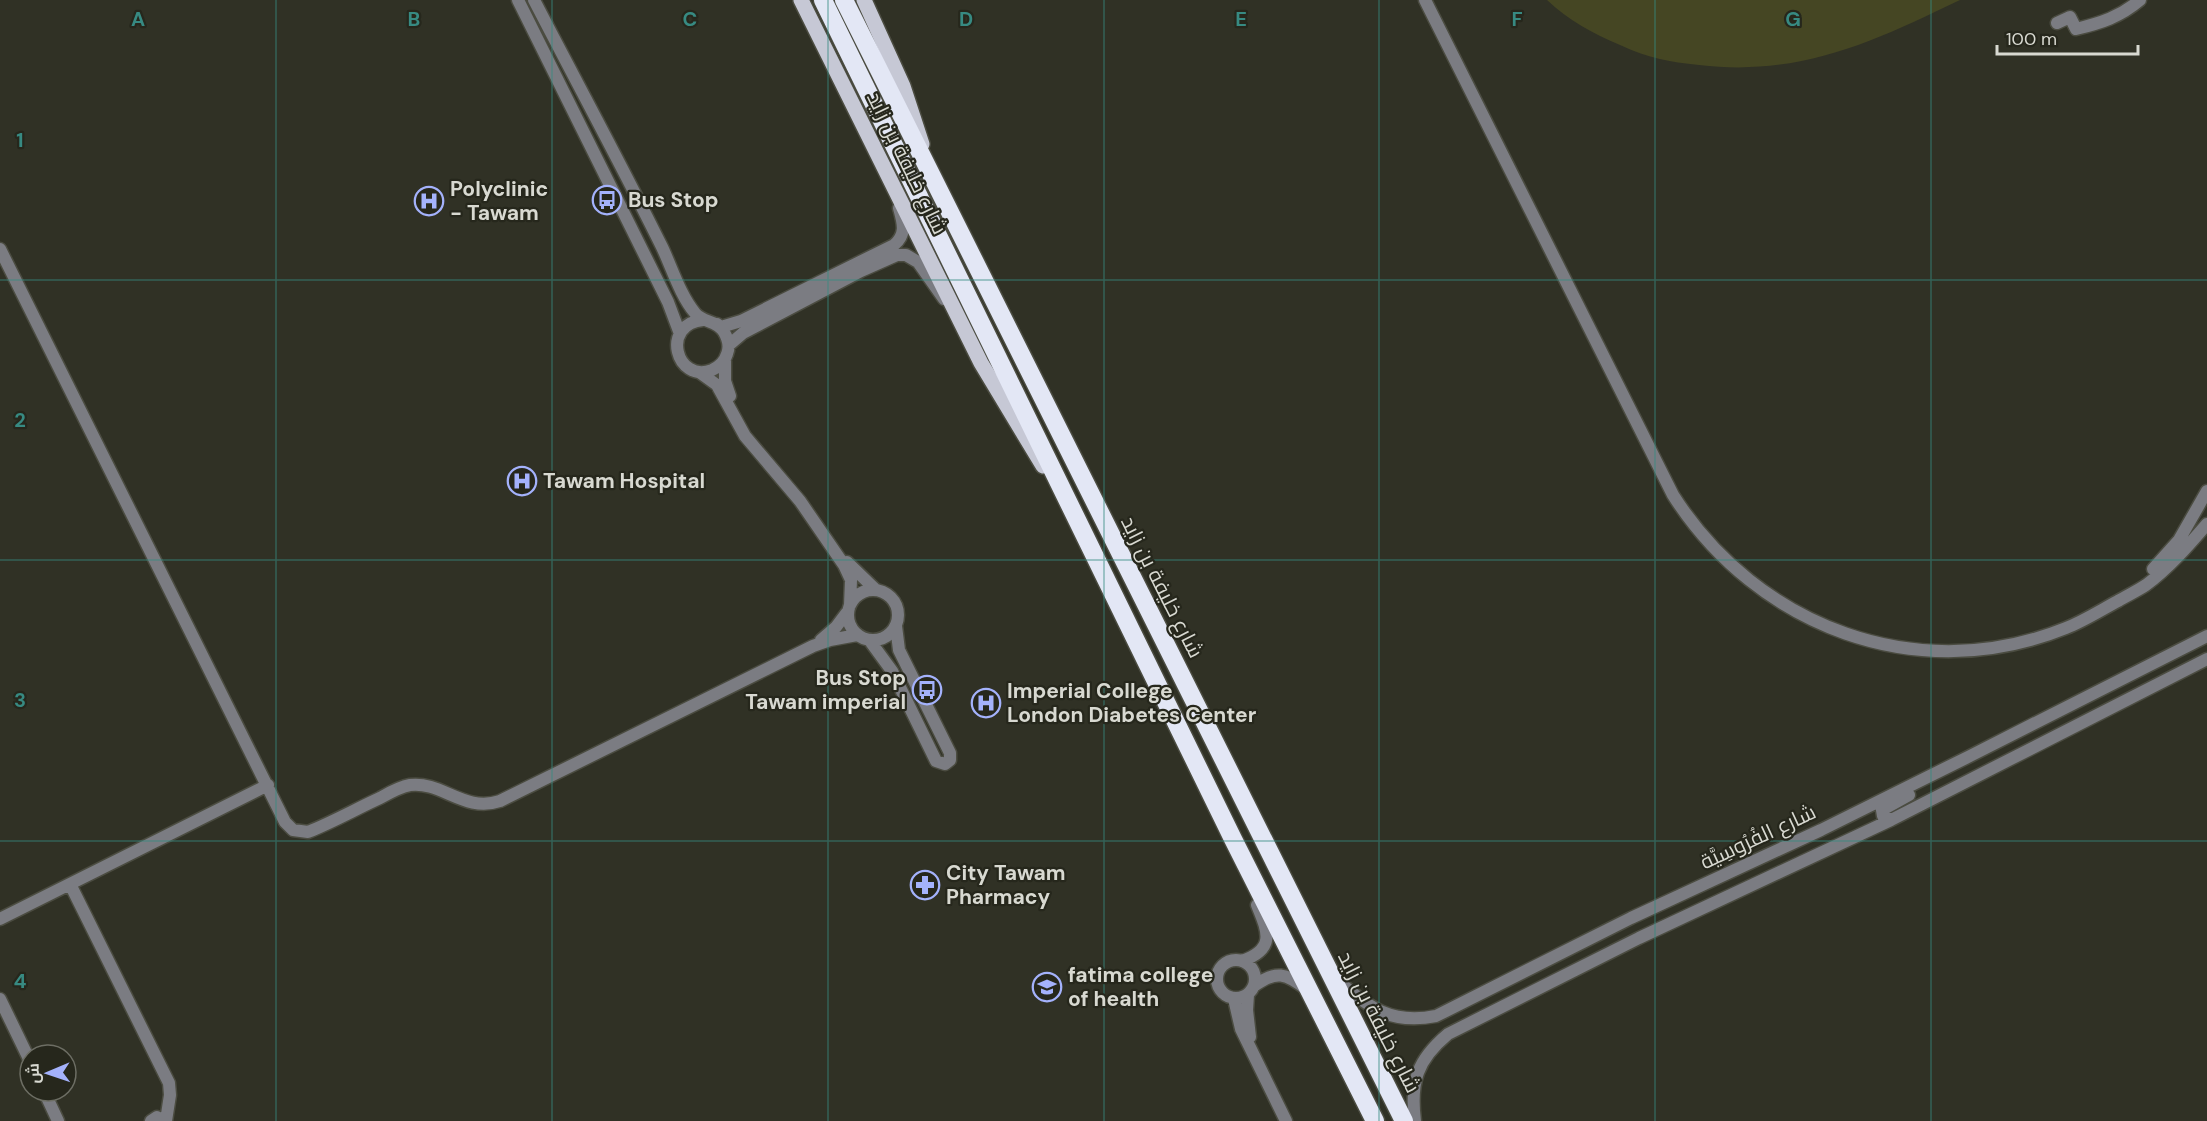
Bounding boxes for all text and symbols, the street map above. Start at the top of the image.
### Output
text: A [131,6,145,32]
text: B [408,6,420,32]
text: C [683,6,697,32]
text: D [959,6,973,32]
text: E [1235,6,1247,32]
text: F [1511,6,1523,32]
text: G [1785,6,1801,32]
scale bar [1997,18,2138,56]
text: 100 m [2006,27,2057,51]
street label: شارع خليفة بن زايد [860,87,954,239]
text: 1 [16,127,24,153]
place label: Polyclinic - Tawam [450,175,548,227]
bus stop icon: Bus Stop [591,184,623,216]
hospital icon: Polyclinic - Tawam [413,185,445,217]
place label: Bus Stop [628,186,719,214]
text: 2 [14,407,26,433]
hospital icon: Tawam Hospital [506,465,538,497]
place label: Tawam Hospital [543,467,705,495]
street label: شارع خليفة بن زايد [1114,511,1210,663]
place label: Bus Stop Tawam imperial [745,664,906,716]
bus stop icon: Bus Stop Tawam imperial [911,674,943,706]
place label: Imperial College London Diabetes Center [1007,677,1257,729]
text: 3 [14,687,26,713]
hospital icon: Imperial College London Diabetes Center [970,687,1002,719]
street label: شارع الفُرُوسِيَّة [1696,798,1820,876]
place label: City Tawam Pharmacy [946,859,1066,911]
pharmacy icon: City Tawam Pharmacy [909,869,941,901]
street label: شارع خليفة بن زايد [1331,946,1427,1098]
place label: fatima college of health [1068,961,1213,1013]
text: 4 [14,968,27,994]
school or university icon: fatima college of health [1031,971,1063,1003]
north arrow [18,1043,78,1103]
text: ش [23,1063,44,1084]

